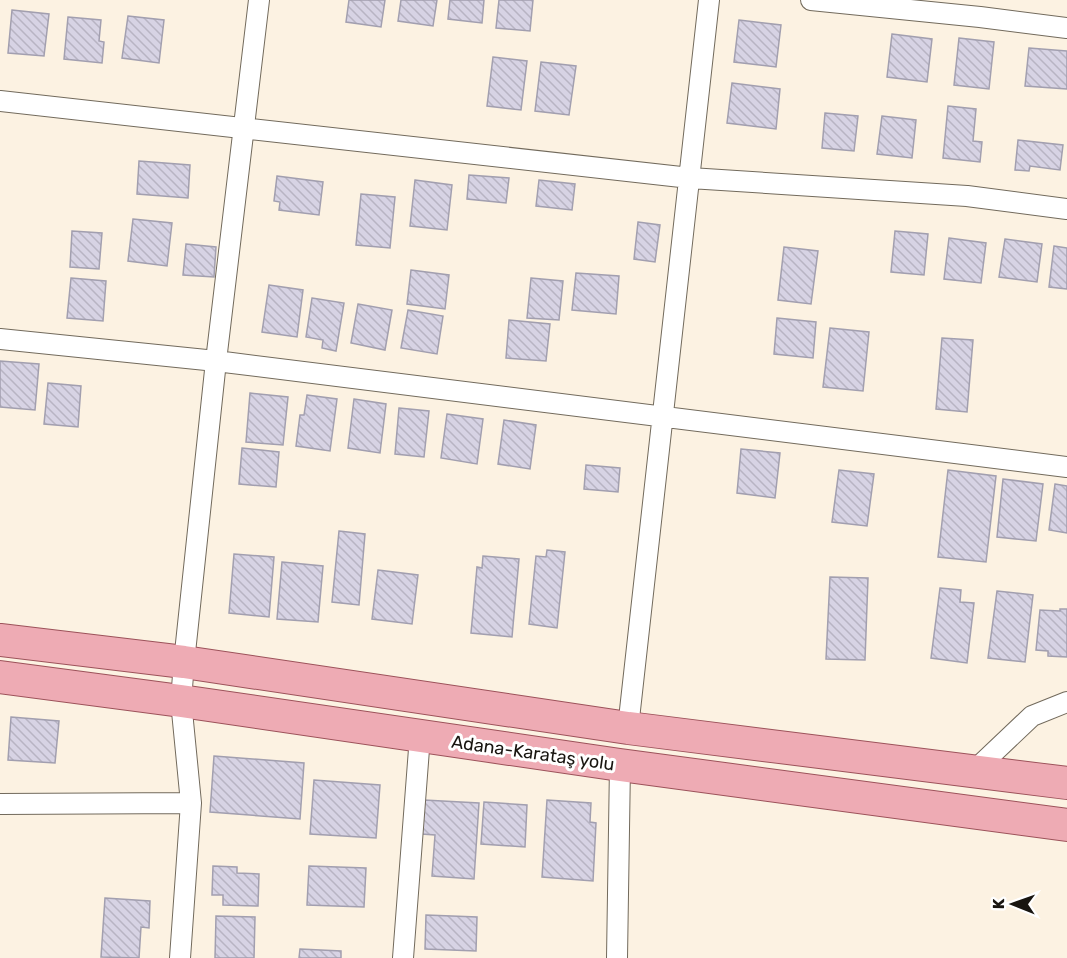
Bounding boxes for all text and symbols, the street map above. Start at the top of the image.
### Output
street label: Adana-Karataş yolu [450,731,616,775]
north arrow [983,874,1043,934]
text: K [989,898,1008,909]

